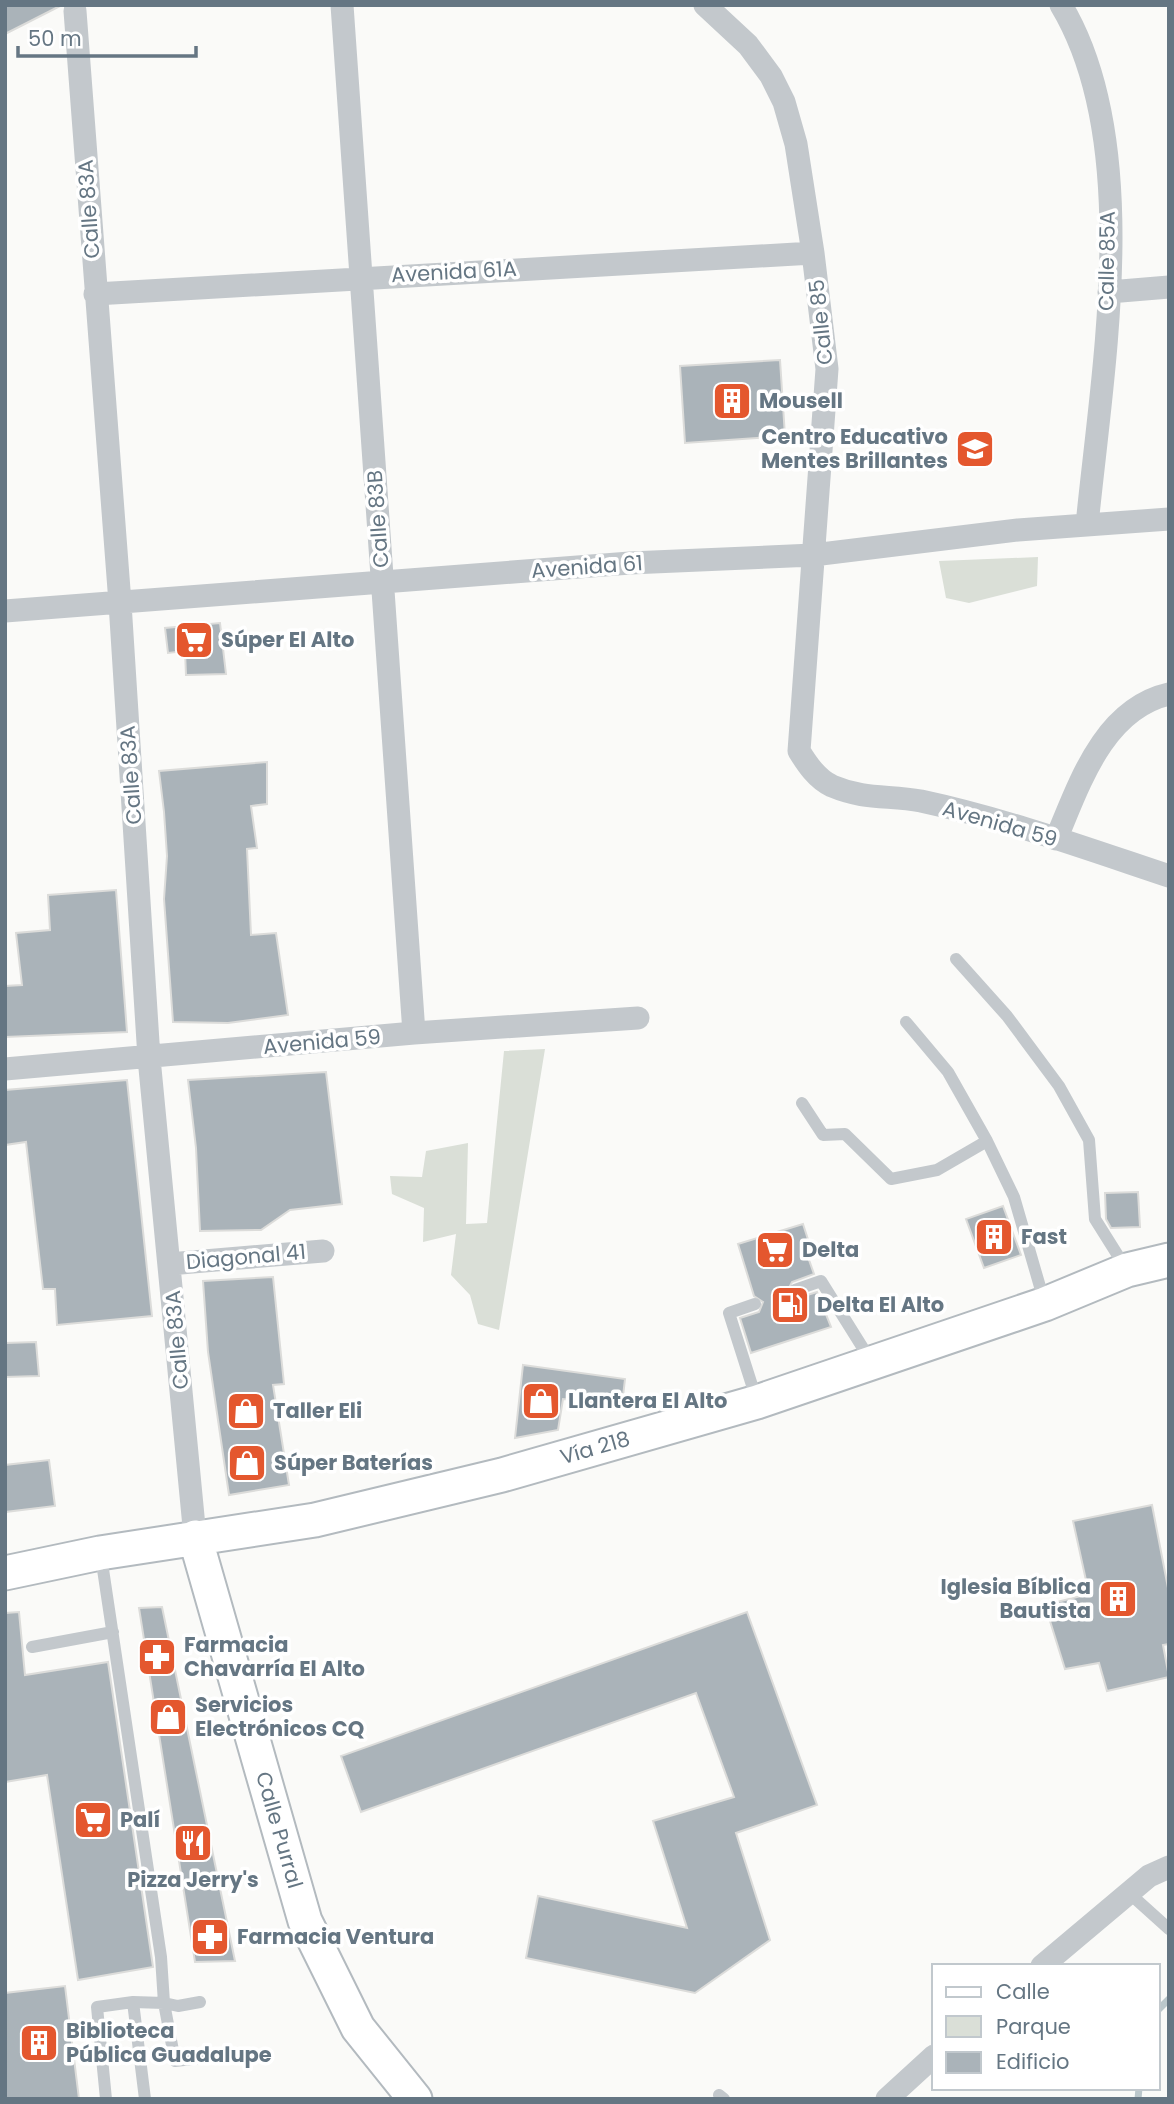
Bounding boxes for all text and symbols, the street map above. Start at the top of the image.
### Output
scale bar [18,14,196,58]
text: 50 m [28,24,82,53]
street label: Calle 83A [71,159,106,259]
street label: Calle 85A [1091,211,1122,311]
street label: Avenida 61A [390,254,518,289]
street label: Calle 85 [802,278,839,366]
building icon: Mousell [711,380,753,422]
place label: Mousell [759,386,843,415]
place label: Centro Educativo Mentes Brillantes [761,422,948,475]
school or university icon: Centro Educativo Mentes Brillantes [954,428,996,470]
street label: Calle 83B [360,469,395,569]
street label: Avenida 61 [530,548,644,585]
supermarket icon: Súper El Alto [173,619,215,661]
place label: Súper El Alto [221,625,354,654]
street label: Calle 83A [113,725,148,825]
street label: Avenida 59 [939,793,1061,854]
street label: Avenida 59 [262,1022,382,1061]
building icon: Fast [973,1216,1015,1258]
place label: Fast [1021,1222,1067,1251]
supermarket icon: Delta [754,1229,796,1271]
place label: Delta [802,1235,859,1264]
street label: Diagonal 41 [185,1237,307,1276]
fuel station icon: Delta El Alto [769,1284,811,1326]
street label: Calle 83A [158,1289,195,1391]
place label: Delta El Alto [817,1290,944,1319]
shop icon: Llantera El Alto [520,1380,562,1422]
place label: Llantera El Alto [568,1386,727,1415]
shop icon: Taller Eli [225,1390,267,1432]
place label: Taller Eli [273,1396,362,1425]
street label: Vía 218 [557,1424,633,1471]
shop icon: Súper Baterías [226,1442,268,1484]
place label: Súper Baterías [274,1448,433,1477]
place label: Iglesia Bíblica Bautista [941,1572,1091,1625]
building icon: Iglesia Bíblica Bautista [1097,1578,1139,1620]
place label: Farmacia Chavarría El Alto [184,1630,365,1683]
pharmacy icon: Farmacia Chavarría El Alto [136,1636,178,1678]
place label: Servicios Electrónicos CQ [195,1690,365,1743]
shop icon: Servicios Electrónicos CQ [147,1696,189,1738]
street label: Calle Purral [249,1768,310,1892]
supermarket icon: Palí [72,1799,114,1841]
place label: Palí [120,1805,160,1834]
restaurant icon: Pizza Jerry's [172,1822,214,1864]
place label: Pizza Jerry's [127,1865,259,1894]
pharmacy icon: Farmacia Ventura [189,1916,231,1958]
place label: Farmacia Ventura [237,1922,434,1951]
legend [932,1964,1160,2090]
text: Calle [996,1977,1050,2006]
text: Parque [996,2012,1071,2041]
place label: Biblioteca Pública Guadalupe [66,2016,272,2069]
building icon: Biblioteca Pública Guadalupe [18,2022,60,2064]
text: Edificio [996,2047,1070,2076]

